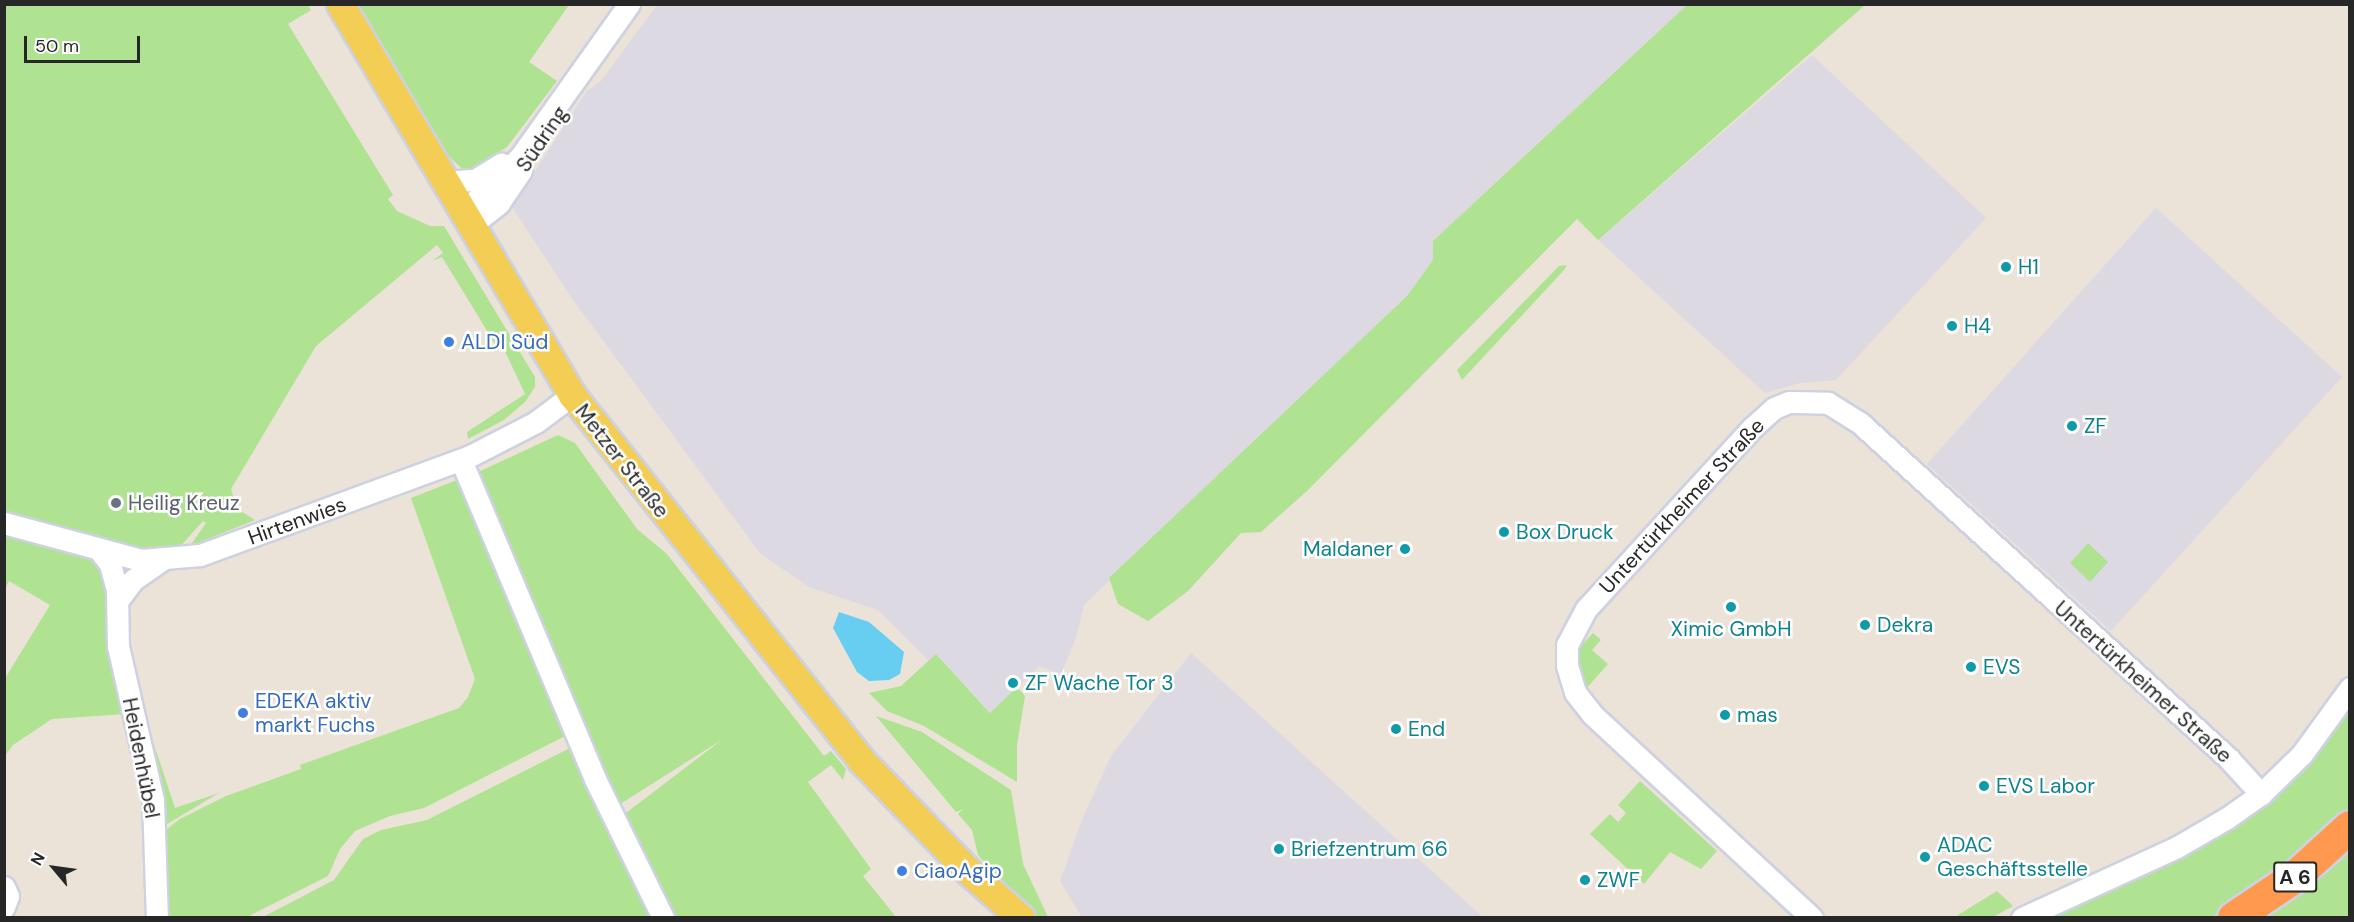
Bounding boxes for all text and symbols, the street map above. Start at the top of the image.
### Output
scale bar [27,24,142,62]
text: 50 m [35,34,79,58]
street label: Südring [511,101,573,177]
place label: H1 [2018,254,2039,280]
marker: H1 [1999,260,2013,274]
place label: H4 [1964,313,1991,339]
marker: H4 [1945,319,1959,333]
place label: ALDI Süd [461,329,548,355]
marker: ALDI Süd [442,335,456,349]
street label: Metzer Straße [570,399,674,523]
street label: Untertürkheimer Straße [1594,413,1770,599]
place label: ZF [2084,413,2107,439]
marker: ZF [2065,419,2079,433]
place label: Heilig Kreuz [128,490,240,516]
street label: Hirtenwies [245,492,349,550]
marker: Heilig Kreuz [109,496,123,510]
place label: Box Druck [1516,519,1614,545]
marker: Box Druck [1497,525,1511,539]
place label: Maldaner [1303,536,1393,562]
marker: Maldaner [1398,542,1412,556]
street label: Untertürkheimer Straße [2049,596,2237,768]
marker: Ximic GmbH [1724,600,1738,614]
place label: Dekra [1877,612,1933,638]
place label: Ximic GmbH [1670,616,1792,642]
marker: Dekra [1858,618,1872,632]
place label: EVS [1983,654,2020,680]
marker: EVS [1964,660,1978,674]
place label: ZF Wache Tor 3 [1025,670,1174,696]
marker: ZF Wache Tor 3 [1006,676,1020,690]
place label: EDEKA aktiv markt Fuchs [255,688,375,738]
street label: Heidenhübel [117,696,165,820]
place label: mas [1737,702,1778,728]
marker: EDEKA aktiv markt Fuchs [236,706,250,720]
marker: mas [1718,708,1732,722]
place label: End [1408,716,1445,742]
marker: End [1389,722,1403,736]
place label: EVS Labor [1996,773,2095,799]
marker: EVS Labor [1977,779,1991,793]
place label: ADAC Geschäftsstelle [1937,832,2088,882]
place label: Briefzentrum 66 [1291,836,1448,862]
north arrow [24,838,84,898]
marker: Briefzentrum 66 [1272,842,1286,856]
text: N [26,849,50,869]
marker: ADAC Geschäftsstelle [1918,850,1932,864]
place label: CiaoAgip [914,858,1002,884]
road number: A 6 [2272,860,2318,894]
marker: CiaoAgip [895,864,909,878]
place label: ZWF [1597,867,1640,893]
marker: ZWF [1578,873,1592,887]

